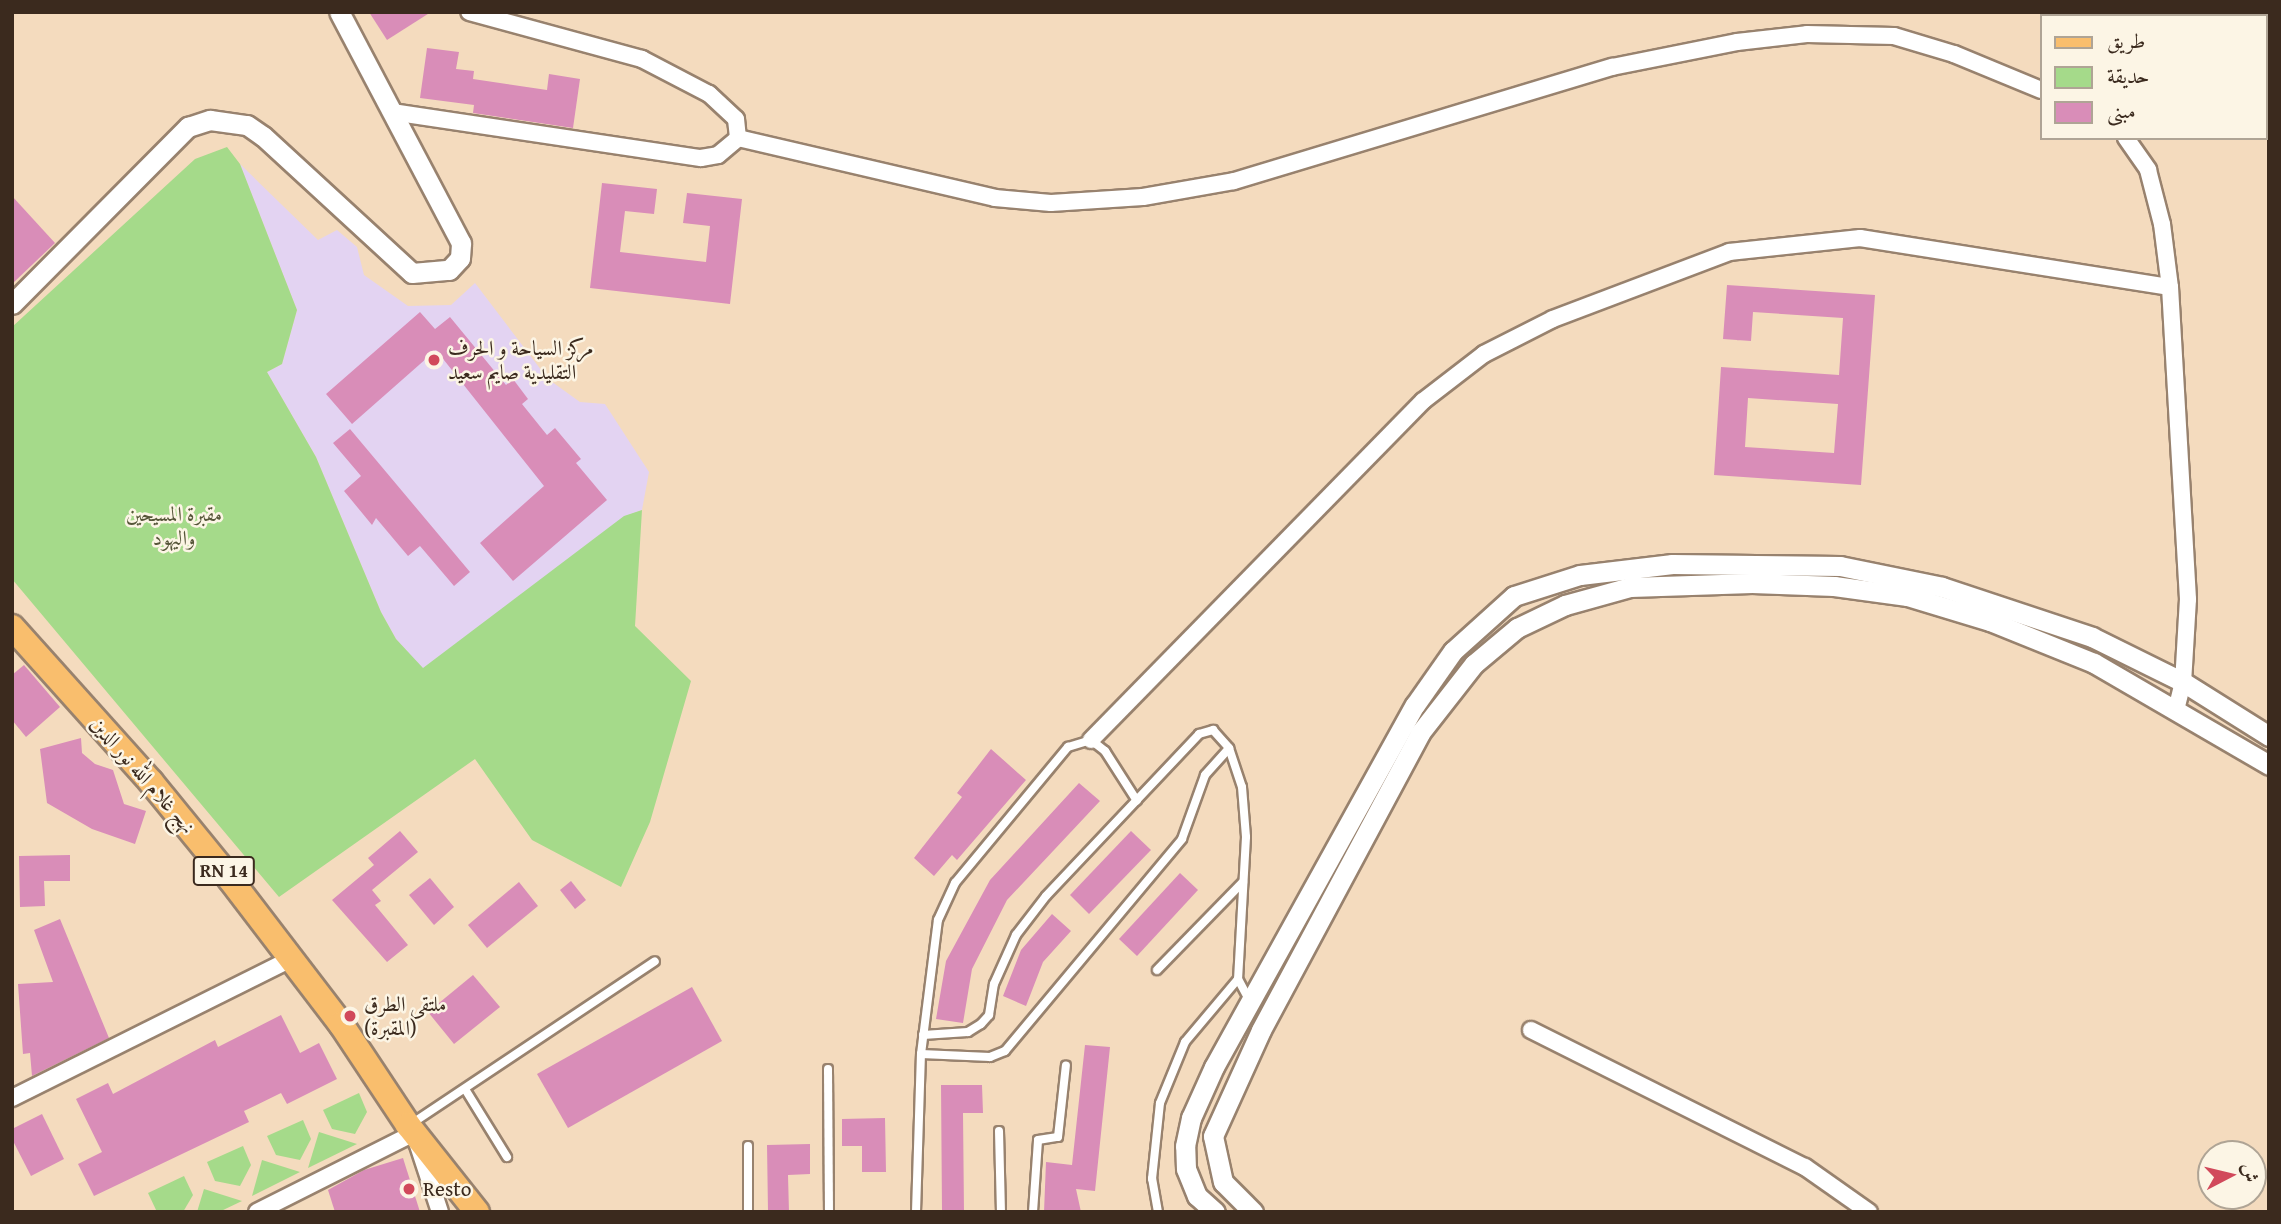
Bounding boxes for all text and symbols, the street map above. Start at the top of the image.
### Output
legend [2039,14,2267,140]
text: طريق [2107,25,2145,56]
text: حديقة [2107,60,2150,91]
text: مبنى [2107,95,2136,126]
place label: مركز السياحة و الحرف التقليدية صايم سعيد [448,335,593,385]
marker: مركز السياحة و الحرف التقليدية صايم سعيد [426,352,442,368]
park label: مقبرة المسيحين واليهود [126,501,222,551]
street label: نهج غلام الله نور الدين [85,711,201,839]
road number: RN 14 [192,856,256,886]
place label: ملتقى الطرق (المقبرة) [364,991,446,1041]
marker: ملتقى الطرق (المقبرة) [342,1008,358,1024]
north arrow [2197,1140,2267,1210]
text: ش [2236,1162,2266,1184]
place label: Resto [423,1176,471,1202]
marker: Resto [401,1181,417,1197]

